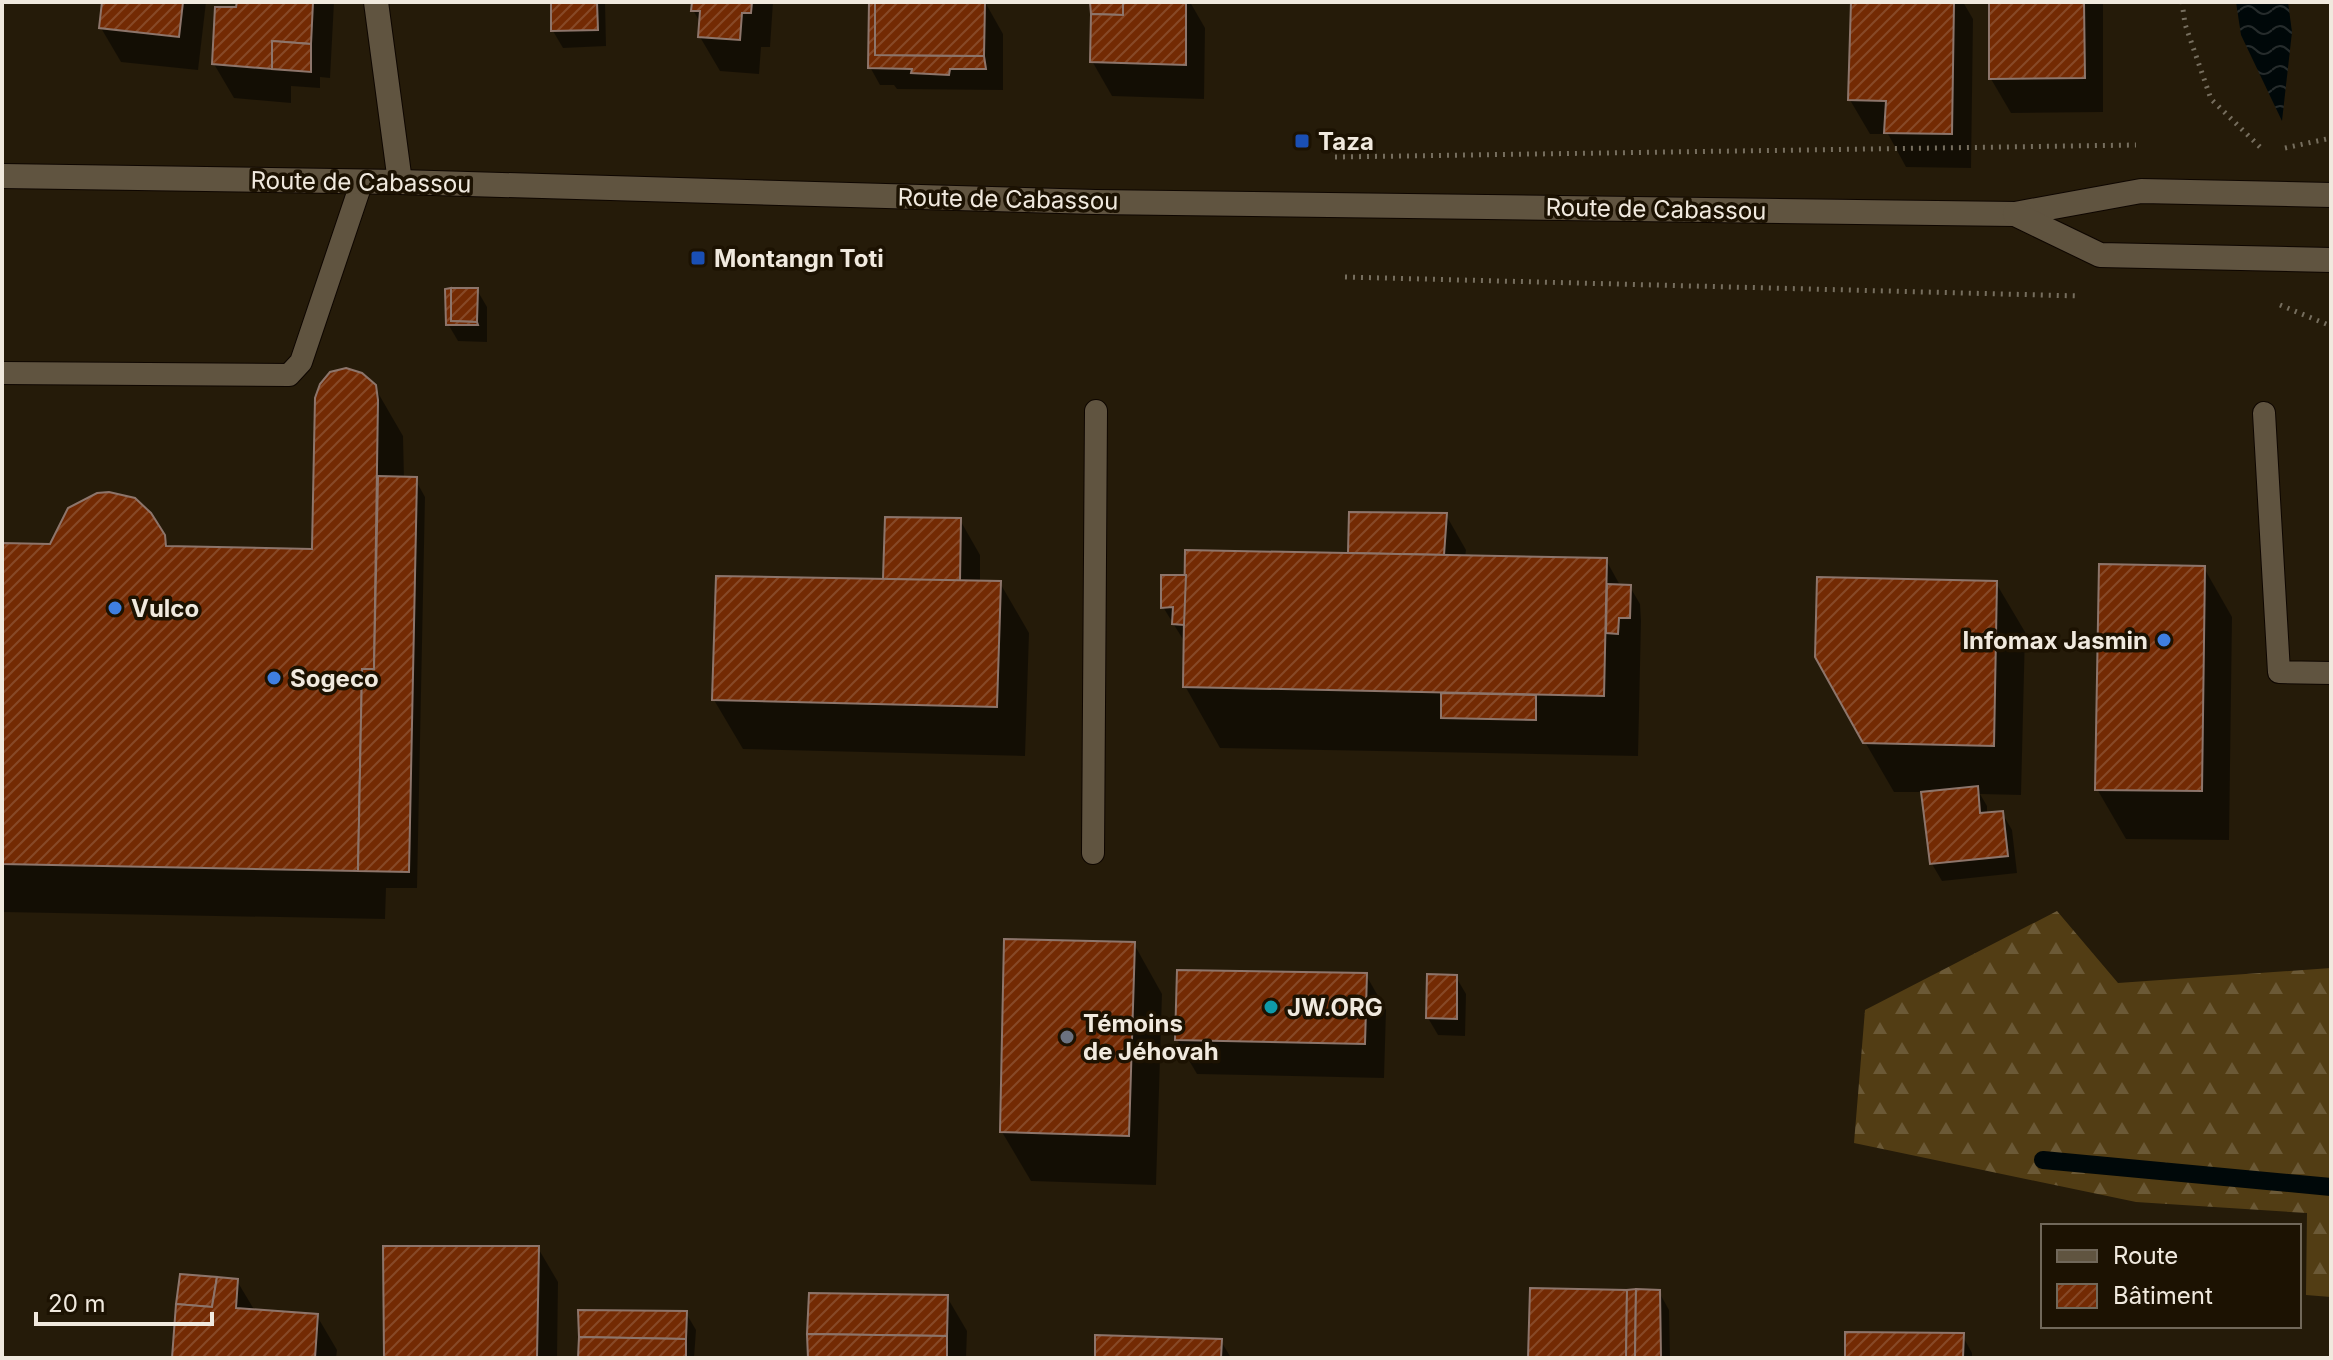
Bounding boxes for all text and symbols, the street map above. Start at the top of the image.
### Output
place label: Taza [1318,127,1374,156]
marker: Taza [1293,132,1311,150]
street label: Route de Cabassou [250,166,472,198]
street label: Route de Cabassou [897,183,1119,215]
street label: Route de Cabassou [1545,193,1767,225]
place label: Montangn Toti [714,244,884,273]
marker: Montangn Toti [689,249,707,267]
place label: Vulco [131,594,199,623]
marker: Vulco [106,599,124,617]
place label: Infomax Jasmin [1962,626,2148,655]
marker: Infomax Jasmin [2155,631,2173,649]
place label: Sogeco [290,664,379,693]
marker: Sogeco [265,669,283,687]
place label: JW.ORG [1287,993,1383,1022]
marker: JW.ORG [1262,998,1280,1016]
place label: Témoins de Jéhovah [1083,1009,1219,1066]
marker: Témoins de Jéhovah [1058,1028,1076,1046]
legend [2041,1224,2301,1328]
text: Route [2113,1241,2178,1270]
scale bar [36,1276,212,1326]
text: Bâtiment [2113,1281,2213,1310]
text: 20 m [48,1289,106,1318]

